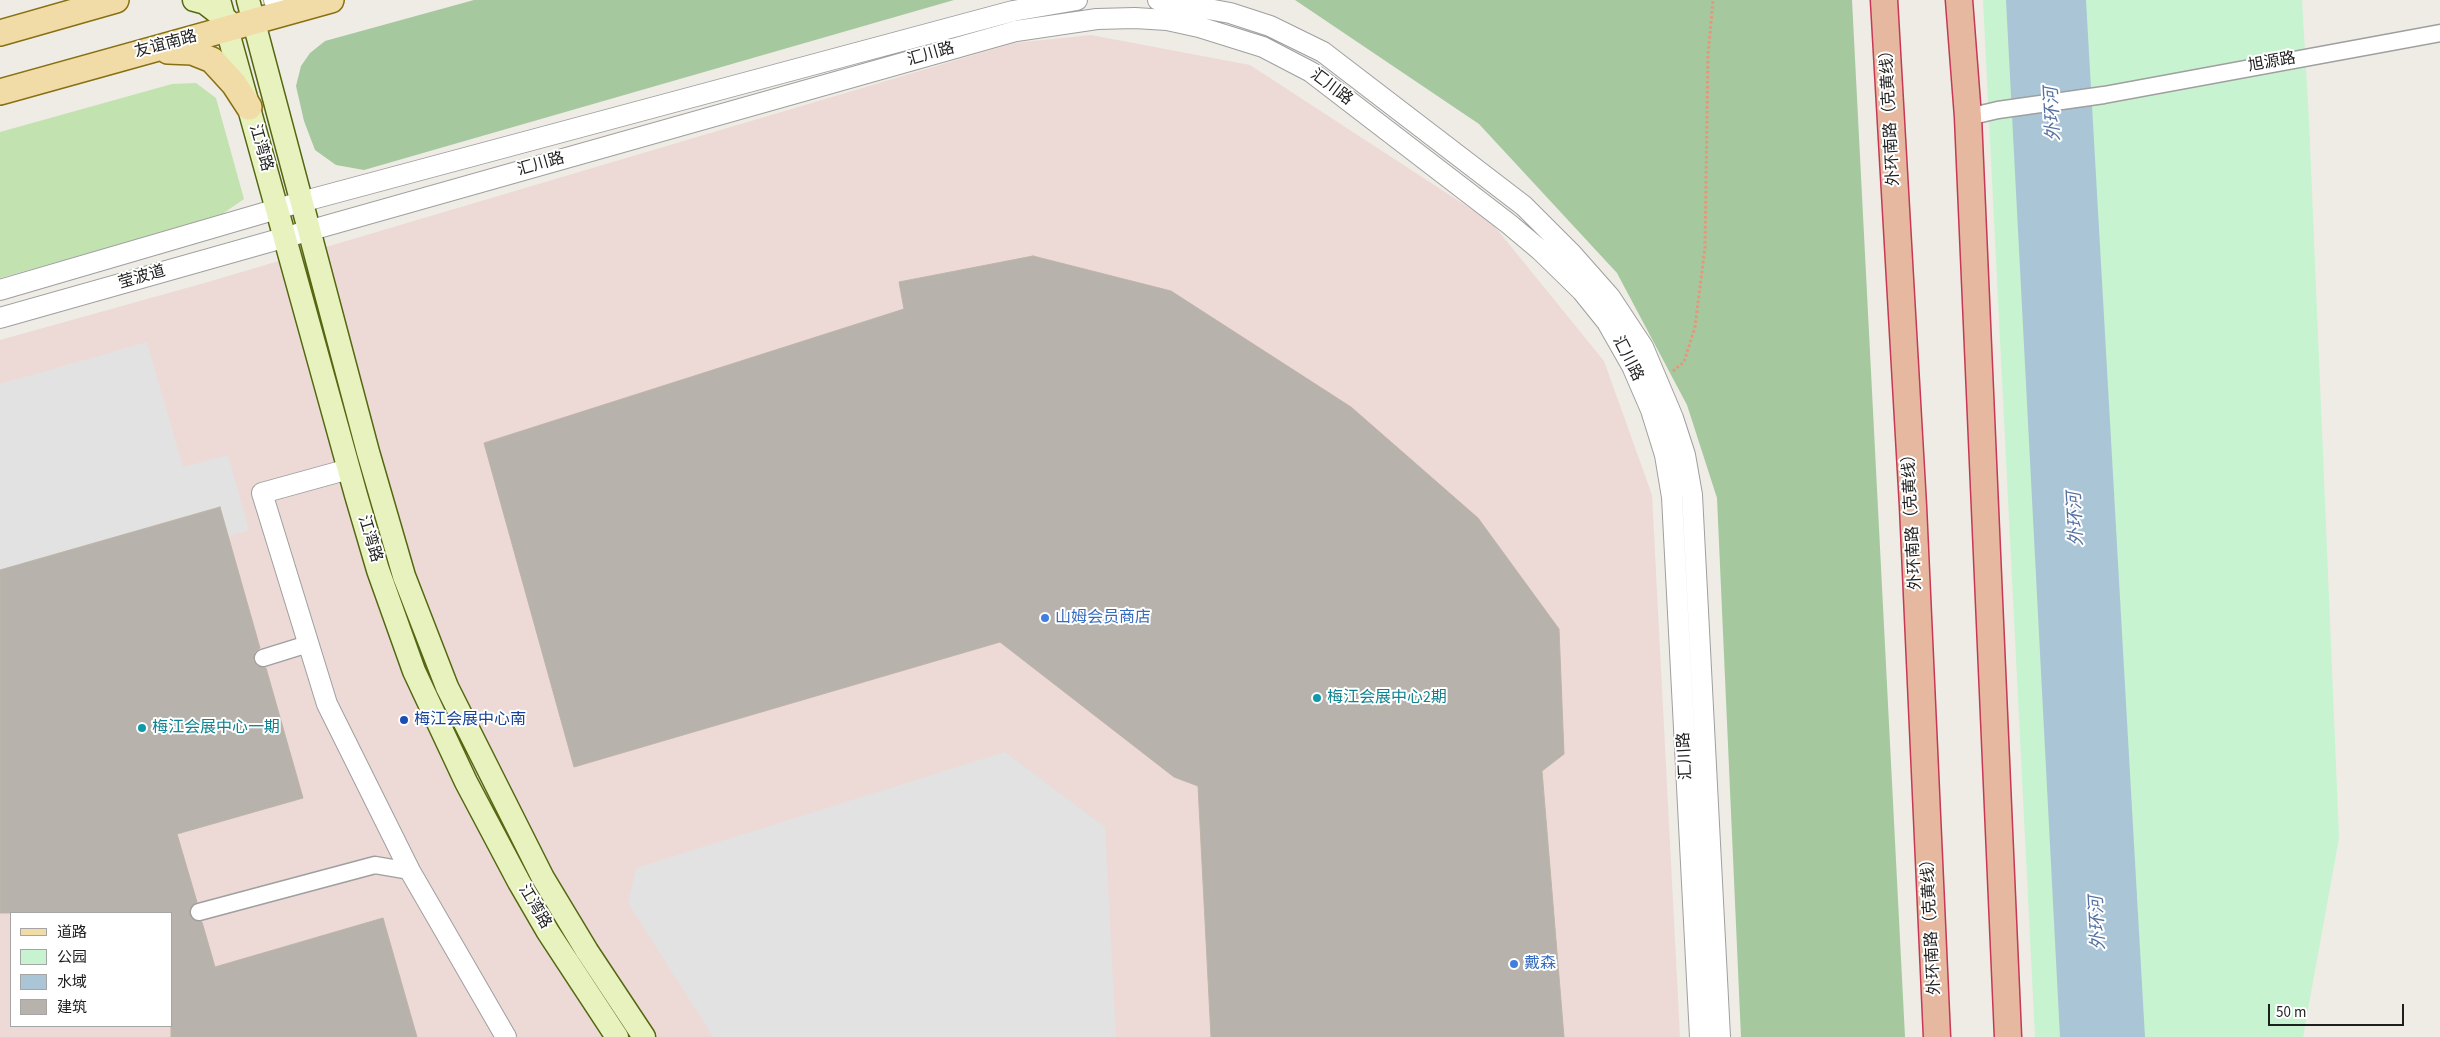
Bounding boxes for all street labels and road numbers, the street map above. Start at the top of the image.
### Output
street label: 友谊南路 [133,27,199,63]
street label: 汇川路 [905,39,957,71]
street label: 外环南路（克黄线） [1878,42,1904,186]
street label: 旭源路 [2247,49,2297,77]
street label: 汇川路 [1306,66,1356,110]
street label: 江湾路 [244,122,276,174]
street label: 汇川路 [515,149,567,181]
street label: 莹波道 [116,262,168,294]
street label: 汇川路 [1608,333,1646,385]
street label: 外环南路（克黄线） [1900,446,1926,590]
street label: 江湾路 [353,513,385,565]
street label: 汇川路 [1675,732,1697,780]
street label: 外环南路（克黄线） [1919,851,1945,995]
street label: 江湾路 [513,881,555,933]

